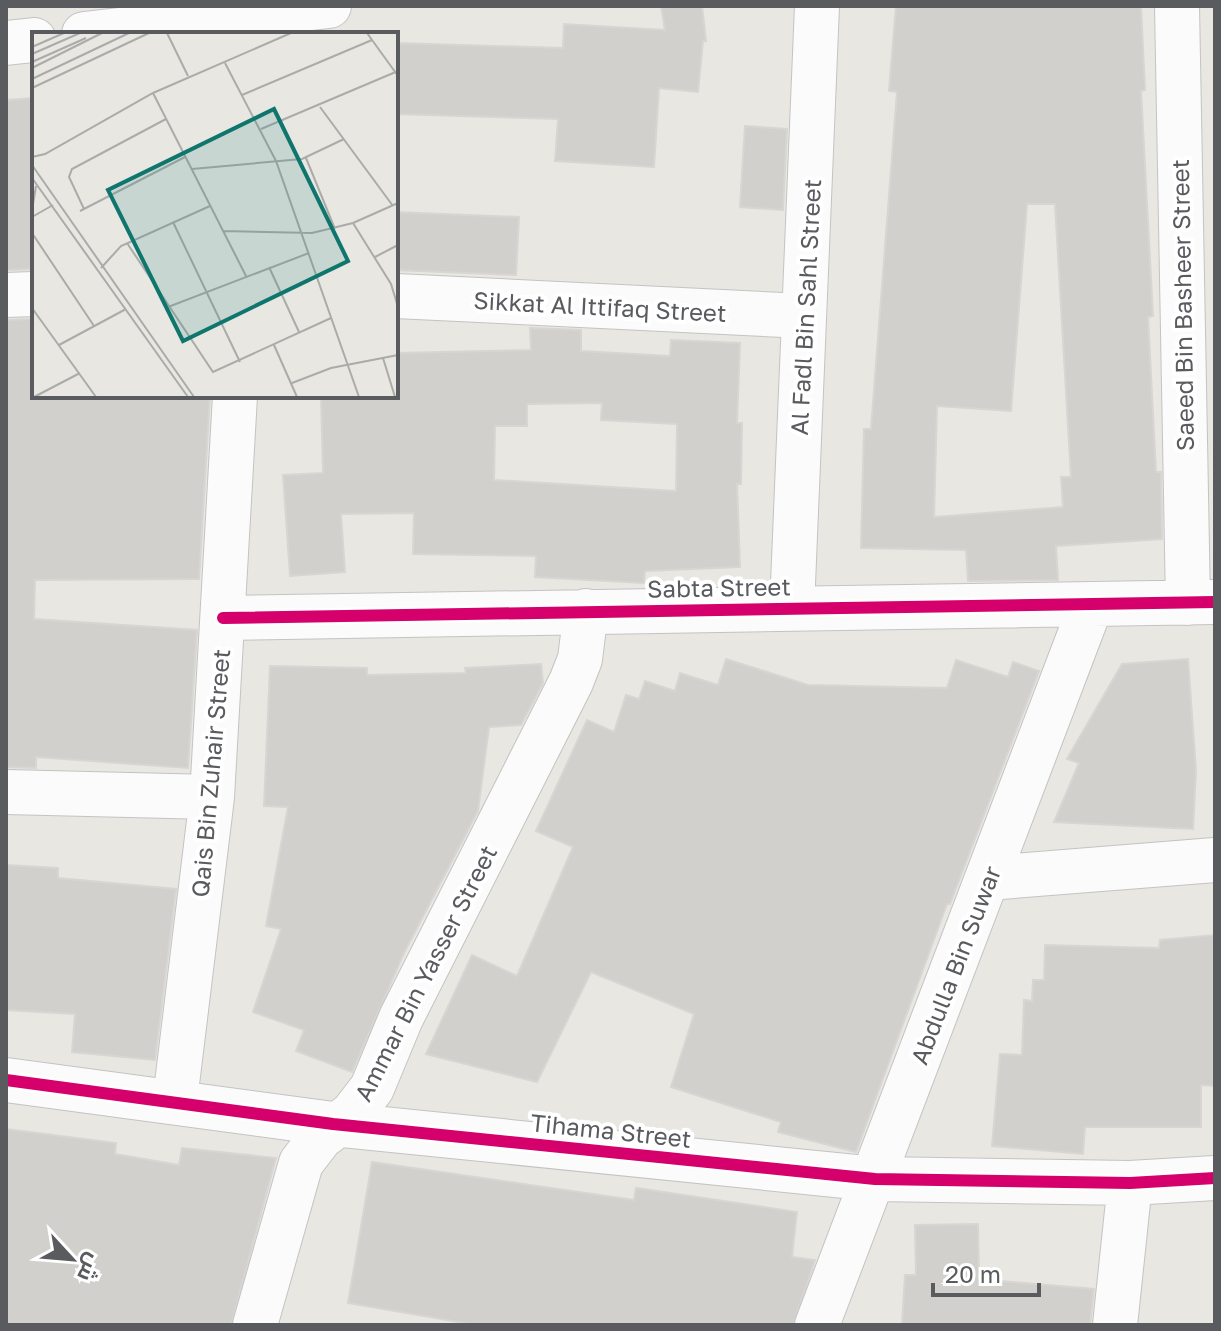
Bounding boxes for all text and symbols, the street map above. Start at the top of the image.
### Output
inset map [32,32,398,398]
street label: Saeed Bin Basheer Street [1165,159,1199,451]
street label: Al Fadl Bin Sahl Street [784,178,826,436]
street label: Sikkat Al Ittifaq Street [473,285,727,327]
street label: Sabta Street [647,571,791,603]
street label: Qais Bin Zuhair Street [185,648,235,898]
street label: Ammar Bin Yasser Street [348,840,502,1106]
street label: Abdulla Bin Suwar [904,862,1006,1068]
street label: Tihama Street [529,1107,693,1153]
north arrow [32,1219,112,1299]
scale bar [933,1247,1039,1297]
text: ش [71,1249,109,1287]
text: 20 m [945,1259,1001,1288]

